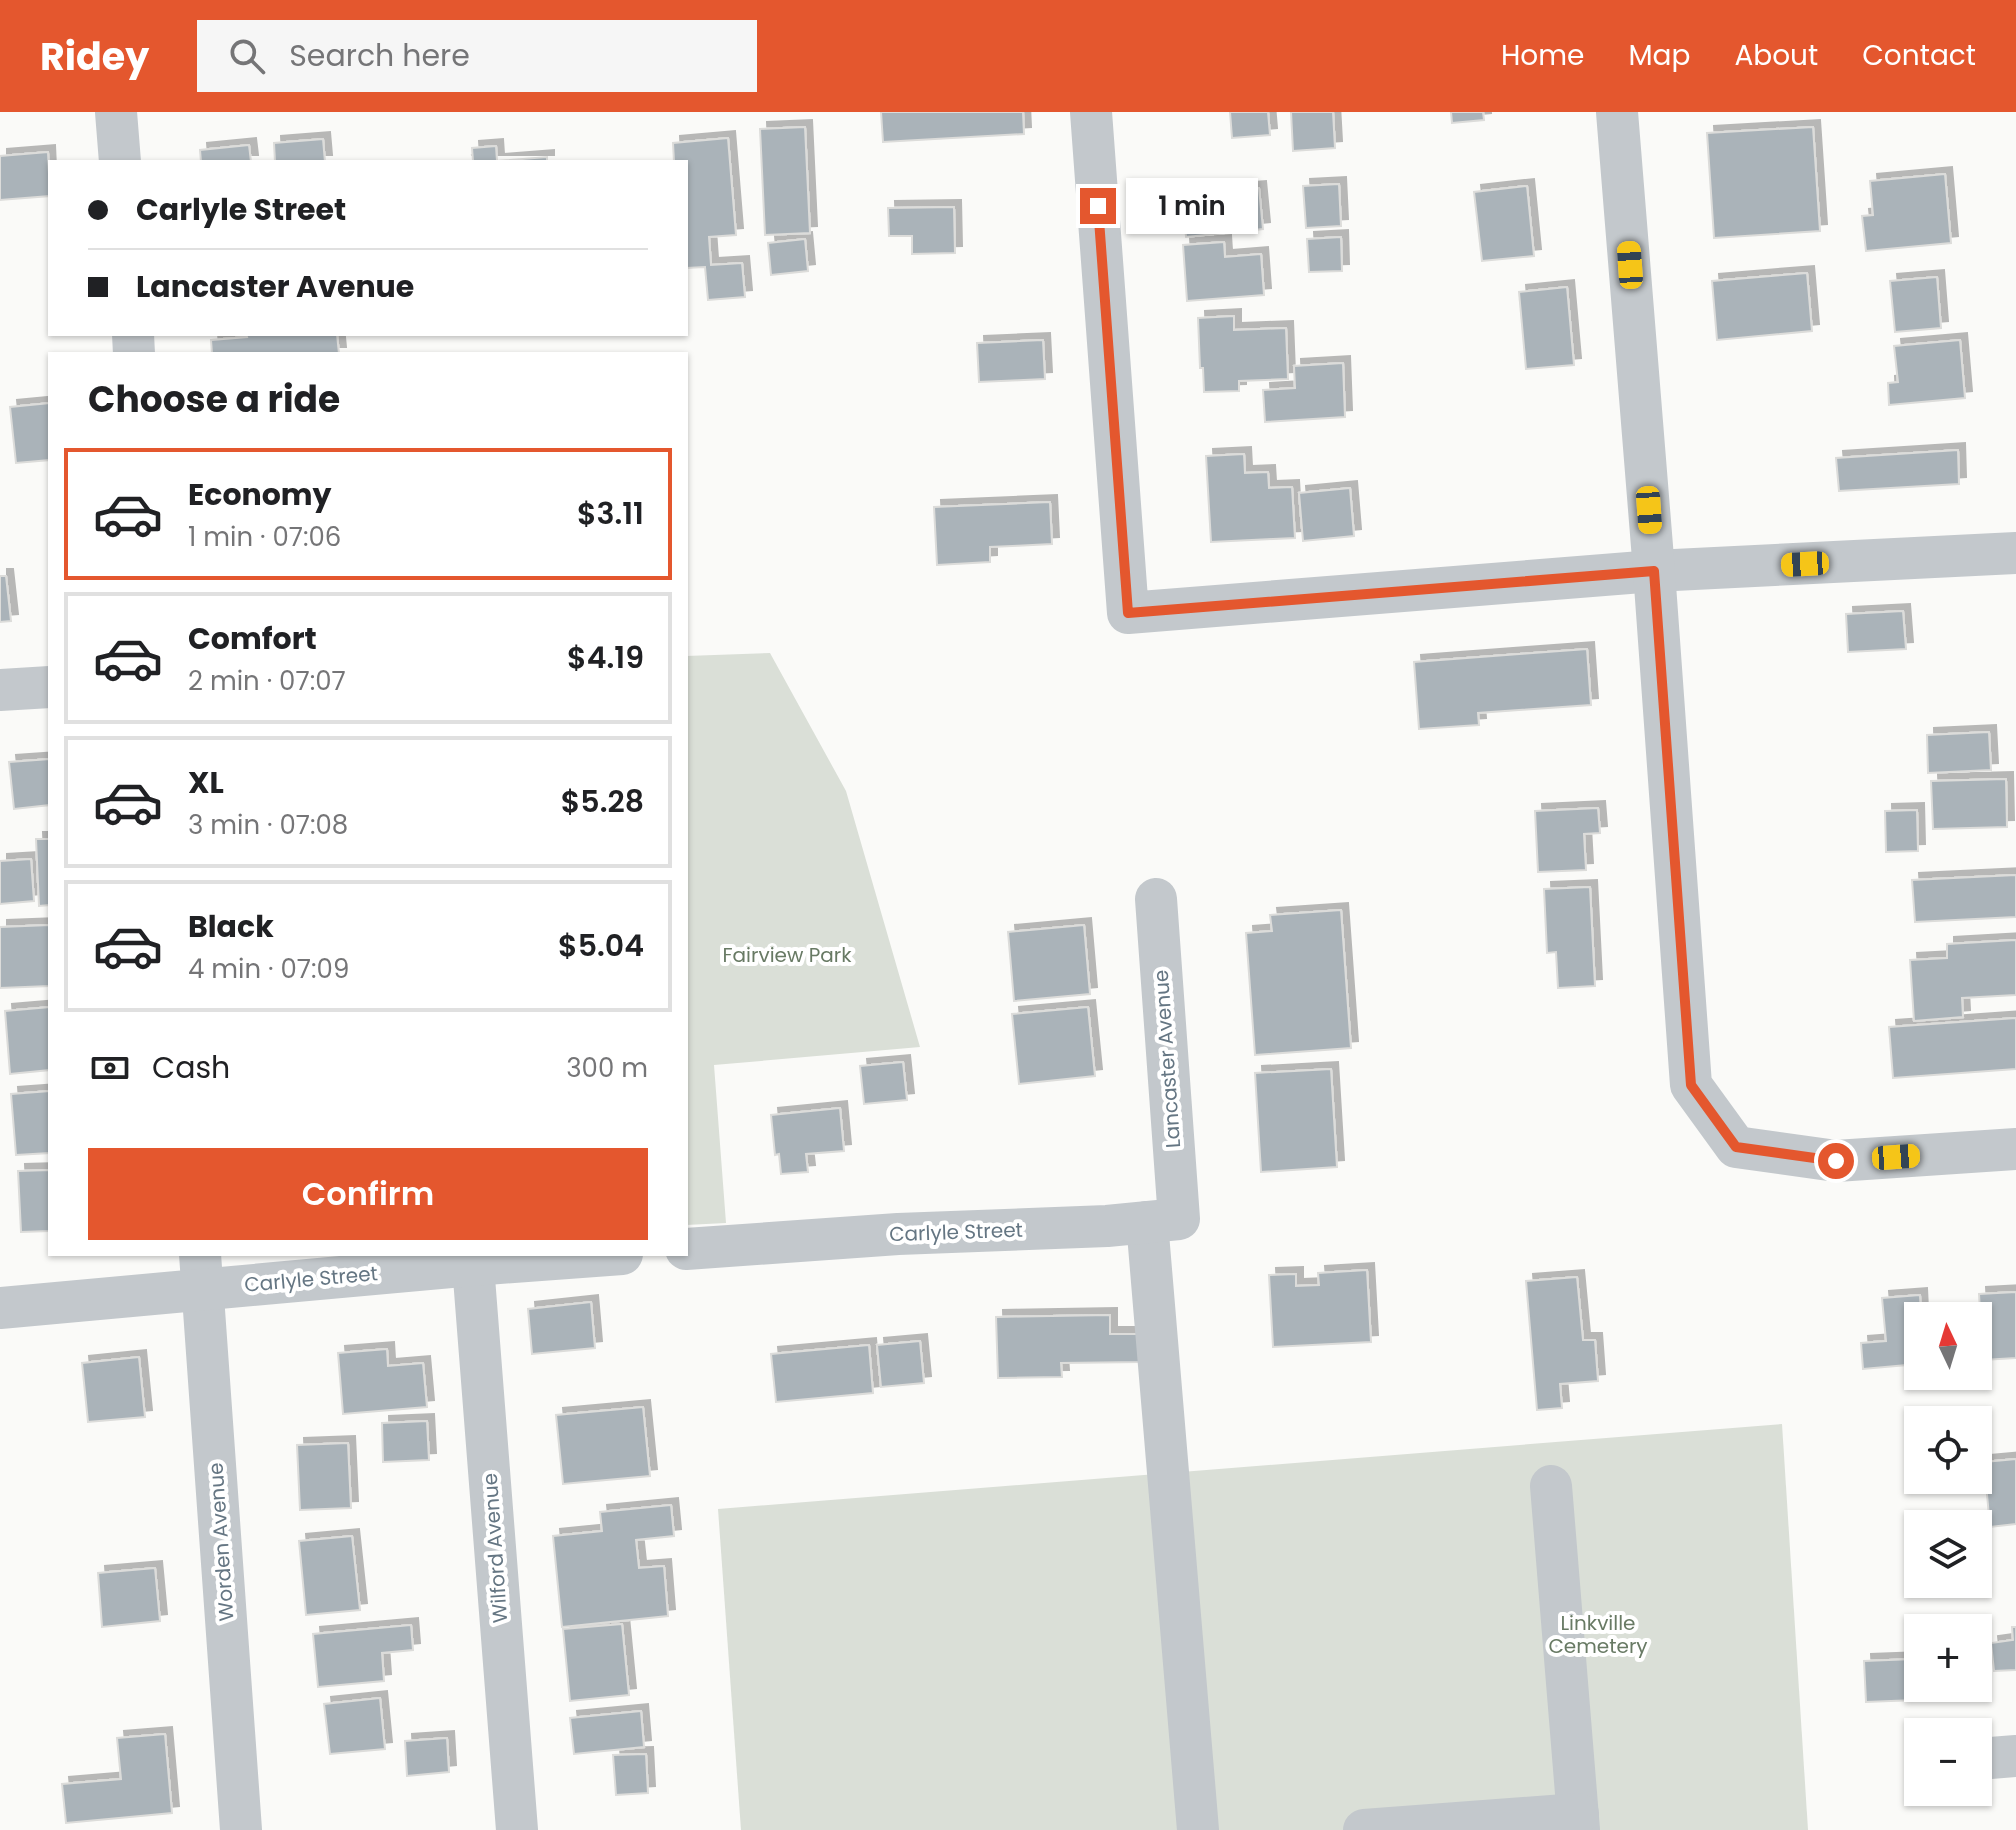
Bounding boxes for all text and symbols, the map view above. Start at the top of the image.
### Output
search box [197,20,757,92]
text: Ridey [40,30,149,83]
icon: search [225,34,269,78]
text: Search here [289,34,470,77]
text: Home [1501,36,1584,75]
text: Map [1628,36,1690,75]
text: About [1734,36,1818,75]
text: Contact [1862,36,1976,75]
callout: 1 min [1126,178,1258,234]
text: Carlyle Street [136,188,346,231]
route end [1080,188,1116,224]
text: 1 min [1158,188,1226,224]
car [1616,240,1644,290]
text: Lancaster Avenue [136,265,414,308]
text: Choose a ride [88,374,340,425]
text: Economy [188,473,332,516]
icon: car [92,478,164,550]
car [1635,485,1663,535]
text: $3.11 [577,492,644,535]
text: 1 min · 07:06 [188,519,341,555]
car [1780,551,1830,577]
text: Comfort [188,617,317,660]
icon: car [92,622,164,694]
text: $4.19 [567,636,644,679]
text: 2 min · 07:07 [188,663,346,699]
text: XL [188,761,224,804]
icon: car [92,766,164,838]
text: $5.28 [561,780,644,823]
text: 3 min · 07:08 [188,807,348,843]
text: Black [188,905,274,948]
icon: car [92,910,164,982]
text: $5.04 [558,924,644,967]
park label: Fairview Park [722,941,852,969]
text: 4 min · 07:09 [188,951,349,987]
street label: Lancaster Avenue [1147,969,1187,1149]
icon: cash [88,1046,132,1090]
text: Cash [152,1046,230,1089]
text: 300 m [566,1050,648,1086]
route start [1818,1143,1854,1179]
car [1871,1143,1921,1171]
button: Confirm [88,1148,648,1240]
street label: Carlyle Street [889,1216,1023,1248]
street label: Carlyle Street [243,1259,379,1299]
north arrow [1904,1302,1992,1390]
map controls [1904,1302,1992,1806]
button: locate [1904,1406,1992,1494]
street label: Worden Avenue [201,1462,241,1622]
street label: Wilford Avenue [476,1472,514,1624]
button: layers [1904,1510,1992,1598]
park label: Linkville Cemetery [1548,1609,1648,1660]
button: + [1904,1614,1992,1702]
button: − [1904,1718,1992,1806]

